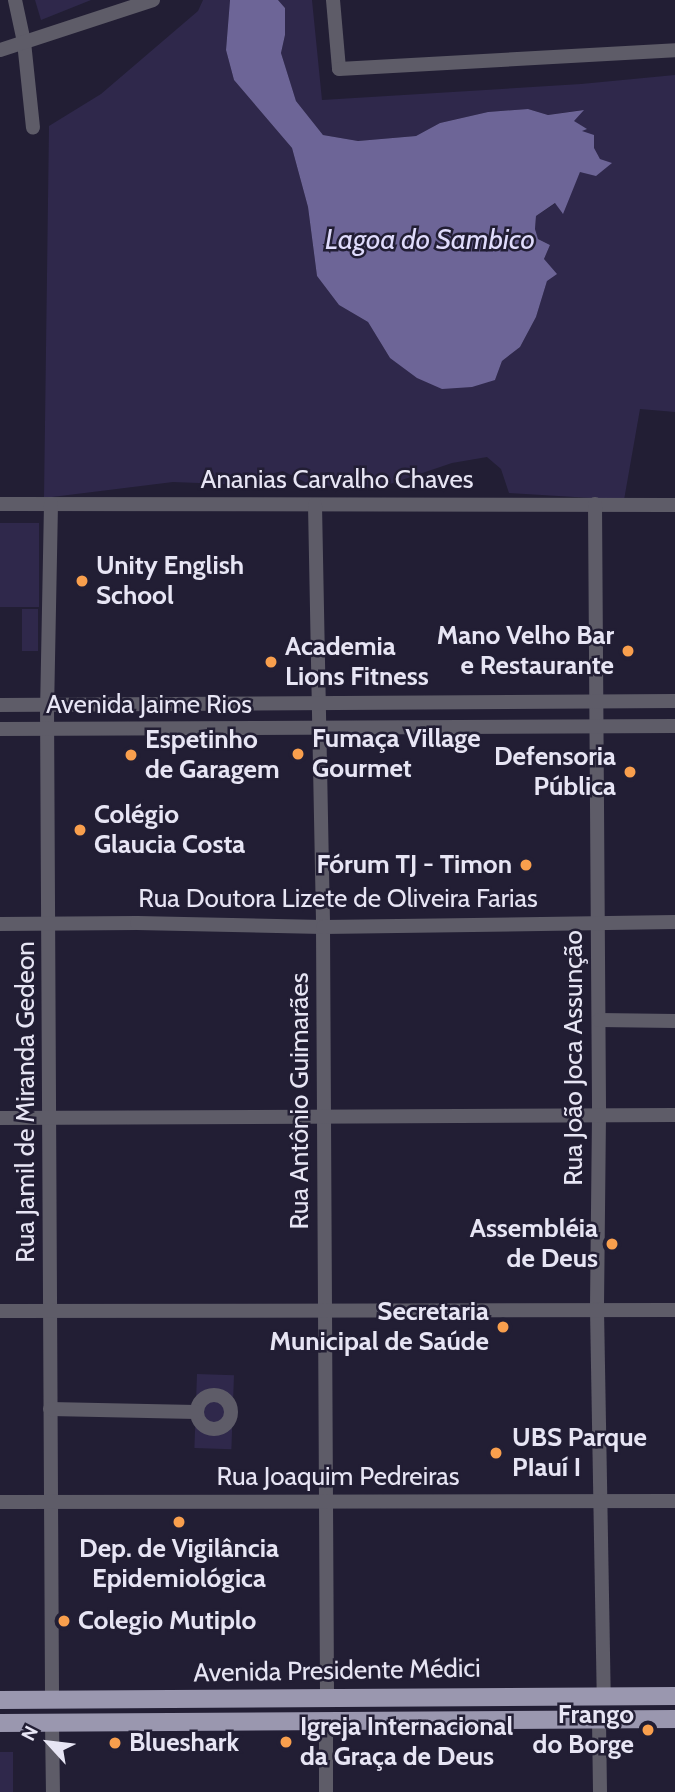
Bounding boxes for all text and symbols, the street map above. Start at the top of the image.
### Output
water label: Lagoa do Sambico [325,222,535,256]
street label: Ananias Carvalho Chaves [200,464,474,496]
place label: Unity English School [96,550,244,612]
marker: Unity English School [74,573,90,589]
place label: Mano Velho Bar e Restaurante [437,620,614,682]
place label: Academia Lions Fitness [285,631,429,692]
marker: Mano Velho Bar e Restaurante [620,643,636,659]
marker: Academia Lions Fitness [263,654,279,670]
street label: Avenida Jaime Rios [46,689,252,721]
place label: Fumaça Village Gourmet [312,723,481,784]
place label: Espetinho de Garagem [145,724,280,786]
place label: Defensoria Pública [494,741,616,802]
marker: Fumaça Village Gourmet [290,746,306,762]
marker: Espetinho de Garagem [123,747,139,763]
marker: Defensoria Pública [622,764,638,780]
place label: Colégio Glaucia Costa [94,799,245,860]
marker: Colégio Glaucia Costa [72,822,88,838]
place label: Fórum TJ - Timon [317,849,512,881]
marker: Fórum TJ - Timon [518,857,534,873]
street label: Rua Doutora Lizete de Oliveira Farias [138,883,538,915]
street label: Rua João Joca Assunção [558,930,590,1186]
street label: Rua Jamil de Miranda Gedeon [10,941,42,1263]
street label: Rua Antônio Guimarães [284,972,316,1230]
place label: Assembléia de Deus [470,1213,598,1274]
marker: Assembléia de Deus [604,1236,620,1252]
place label: Secretaria Municipal de Saúde [270,1296,489,1358]
marker: Secretaria Municipal de Saúde [495,1319,511,1335]
place label: UBS Parque PIauí I [512,1422,647,1484]
marker: UBS Parque PIauí I [486,1443,506,1463]
street label: Rua Joaquim Pedreiras [217,1461,459,1493]
marker: Dep. de Vigilância Epidemiológica [171,1514,187,1530]
place label: Dep. de Vigilância Epidemiológica [79,1533,279,1594]
place label: Colegio Mutiplo [78,1605,256,1637]
marker: Colegio Mutiplo [56,1613,72,1629]
street label: Avenida Presidente Médici [193,1653,481,1689]
place label: Frango do Borge [533,1699,634,1760]
north arrow [14,1708,84,1778]
place label: Igreja Internacional da Graça de Deus [300,1711,513,1772]
text: N [17,1722,43,1744]
marker: Frango do Borge [640,1722,656,1738]
place label: Blueshark [129,1727,239,1759]
marker: Igreja Internacional da Graça de Deus [278,1734,294,1750]
marker: Blueshark [107,1735,123,1751]

